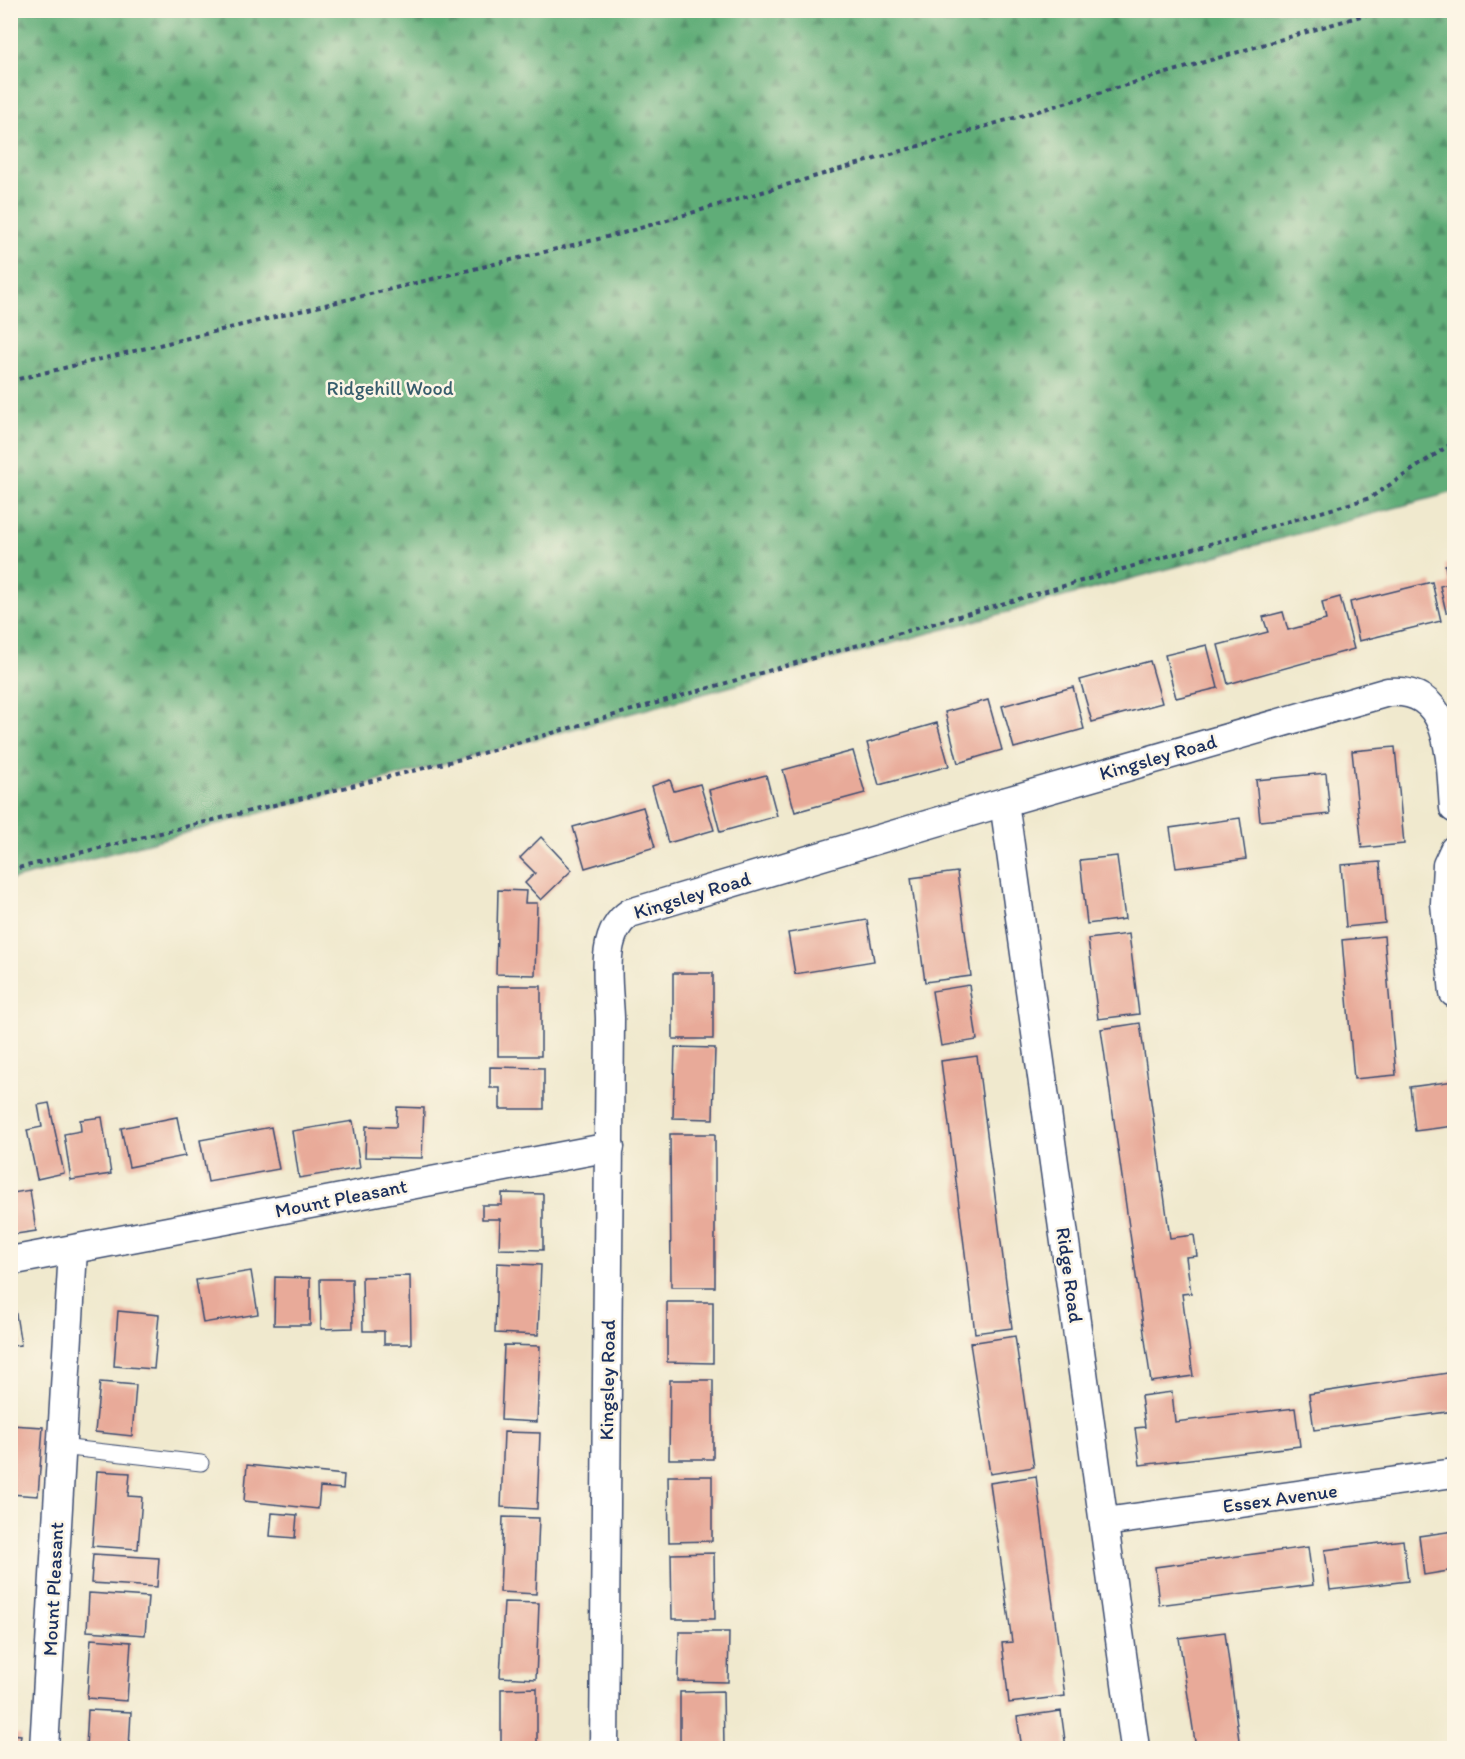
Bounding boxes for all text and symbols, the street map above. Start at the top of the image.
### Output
park label: Ridgehill Wood [326,376,454,400]
street label: Kingsley Road [1097,729,1220,785]
street label: Kingsley Road [631,866,753,924]
street label: Mount Pleasant [273,1173,409,1223]
street label: Ridge Road [1051,1226,1089,1324]
street label: Kingsley Road [594,1319,620,1441]
street label: Essex Avenue [1221,1478,1339,1518]
street label: Mount Pleasant [38,1521,68,1657]

